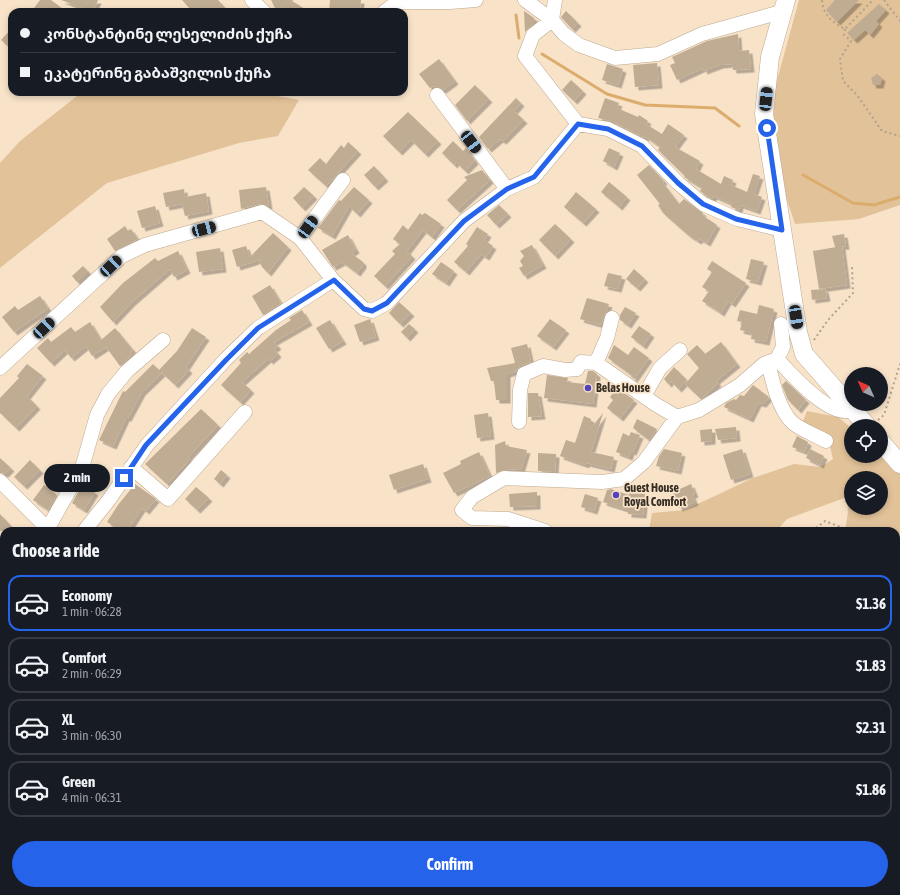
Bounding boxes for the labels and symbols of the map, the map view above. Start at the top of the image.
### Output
car [759,86,773,112]
route start [758,119,776,137]
car [459,129,483,155]
car [296,214,320,240]
car [191,220,217,238]
car [98,253,124,279]
car [788,304,804,330]
car [31,315,57,341]
north arrow [844,367,888,411]
place label: Belas House [596,381,650,395]
marker: Belas House [583,383,593,393]
callout: 2 min [44,464,110,492]
route end [115,469,133,487]
place label: Guest House Royal Comfort [624,481,687,509]
marker: Guest House Royal Comfort [611,490,621,500]

